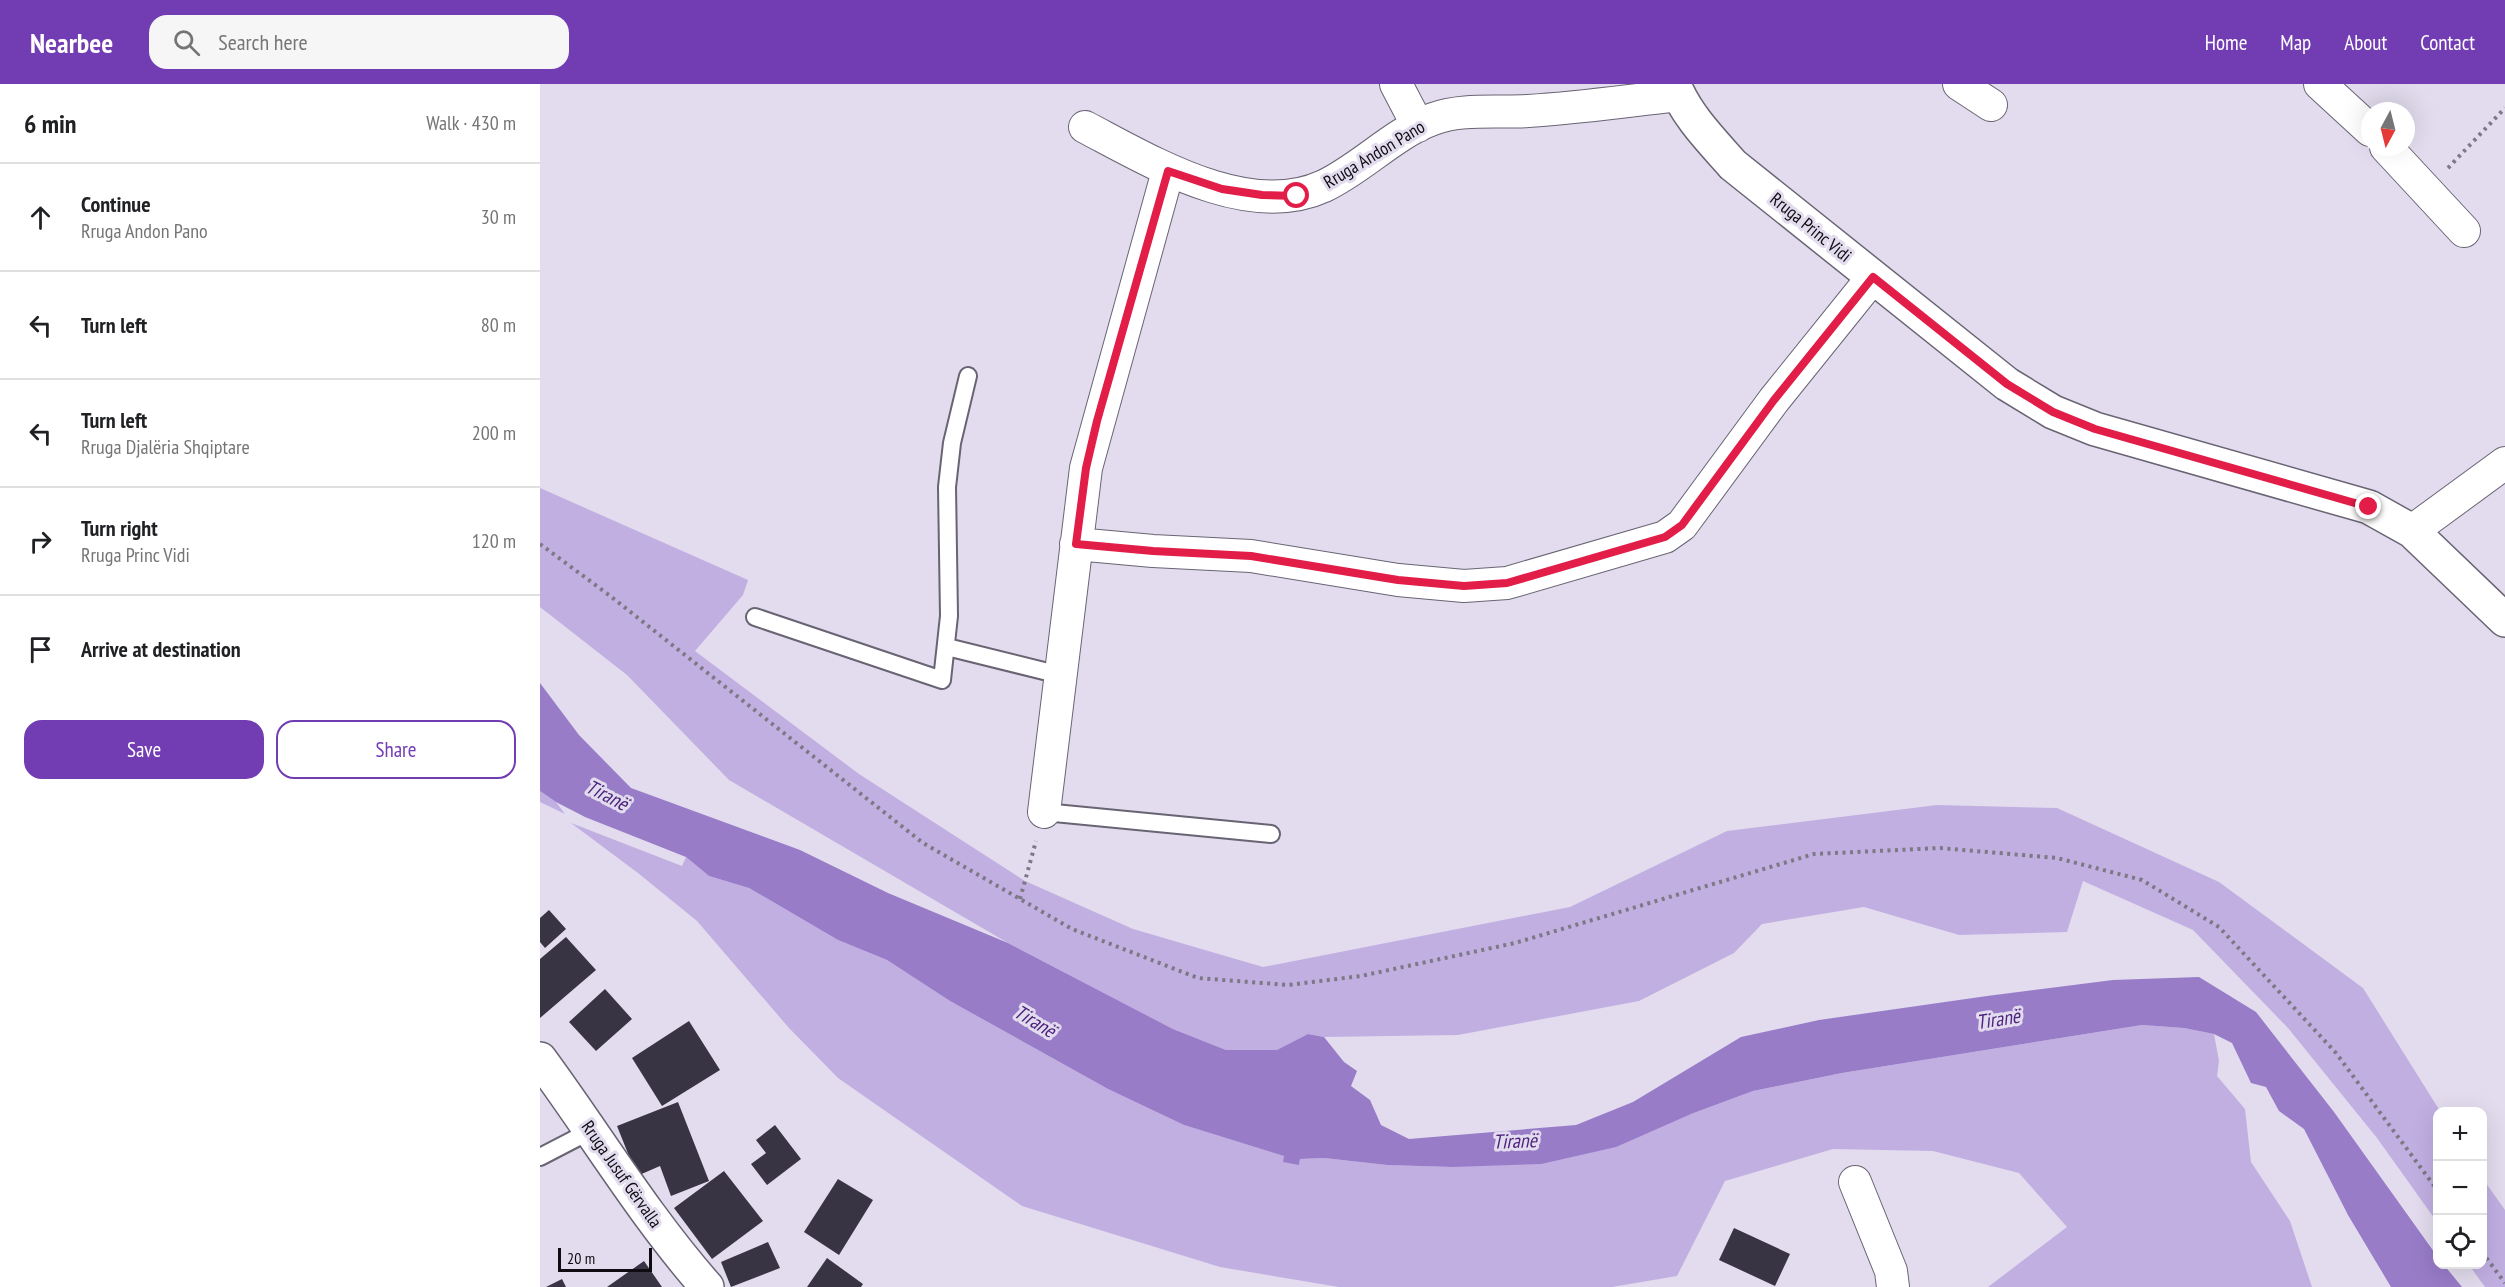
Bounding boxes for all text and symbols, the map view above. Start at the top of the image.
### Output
search box [149,15,569,69]
text: Nearbee [30,24,113,61]
icon: search [170,26,203,59]
text: Search here [218,28,308,56]
text: Home [2205,29,2247,56]
text: Map [2280,29,2311,56]
text: About [2344,29,2387,56]
text: Contact [2420,29,2475,56]
north arrow [2361,102,2415,156]
text: 6 min [24,107,77,140]
text: Walk · 430 m [426,110,516,136]
street label: Rruga Andon Pano [1319,115,1429,193]
route start [1283,182,1309,208]
street label: Rruga Princ Vidi [1766,187,1856,267]
text: Continue [81,190,151,218]
icon: ahead [24,201,57,234]
text: 30 m [481,204,516,230]
text: Rruga Andon Pano [81,218,208,244]
icon: left [24,309,57,342]
text: Turn left [81,311,147,339]
text: 80 m [481,312,516,338]
text: Turn left [81,406,147,434]
icon: left [24,417,57,450]
text: 200 m [472,420,516,446]
text: Rruga Djalëria Shqiptare [81,434,250,460]
route end [2355,493,2381,519]
text: Turn right [81,514,158,542]
icon: right [24,525,57,558]
text: 120 m [472,528,516,554]
text: Rruga Princ Vidi [81,542,190,568]
icon: arrive [24,633,57,666]
text: Arrive at destination [81,635,241,663]
button: Save [24,720,264,779]
button: Share [276,720,516,779]
water label: Tiranë [582,773,635,818]
water label: Tiranë [1010,999,1063,1045]
water label: Tiranë [1974,1002,2024,1035]
map controls [2433,1107,2487,1269]
button: + [2433,1107,2487,1161]
street label: Rruga Jusuf Gërvalla [577,1116,667,1232]
water label: Tiranë [1493,1127,1540,1155]
button: − [2433,1161,2487,1215]
button: locate [2433,1215,2487,1269]
scale bar [558,1245,652,1272]
text: 20 m [567,1248,595,1268]

